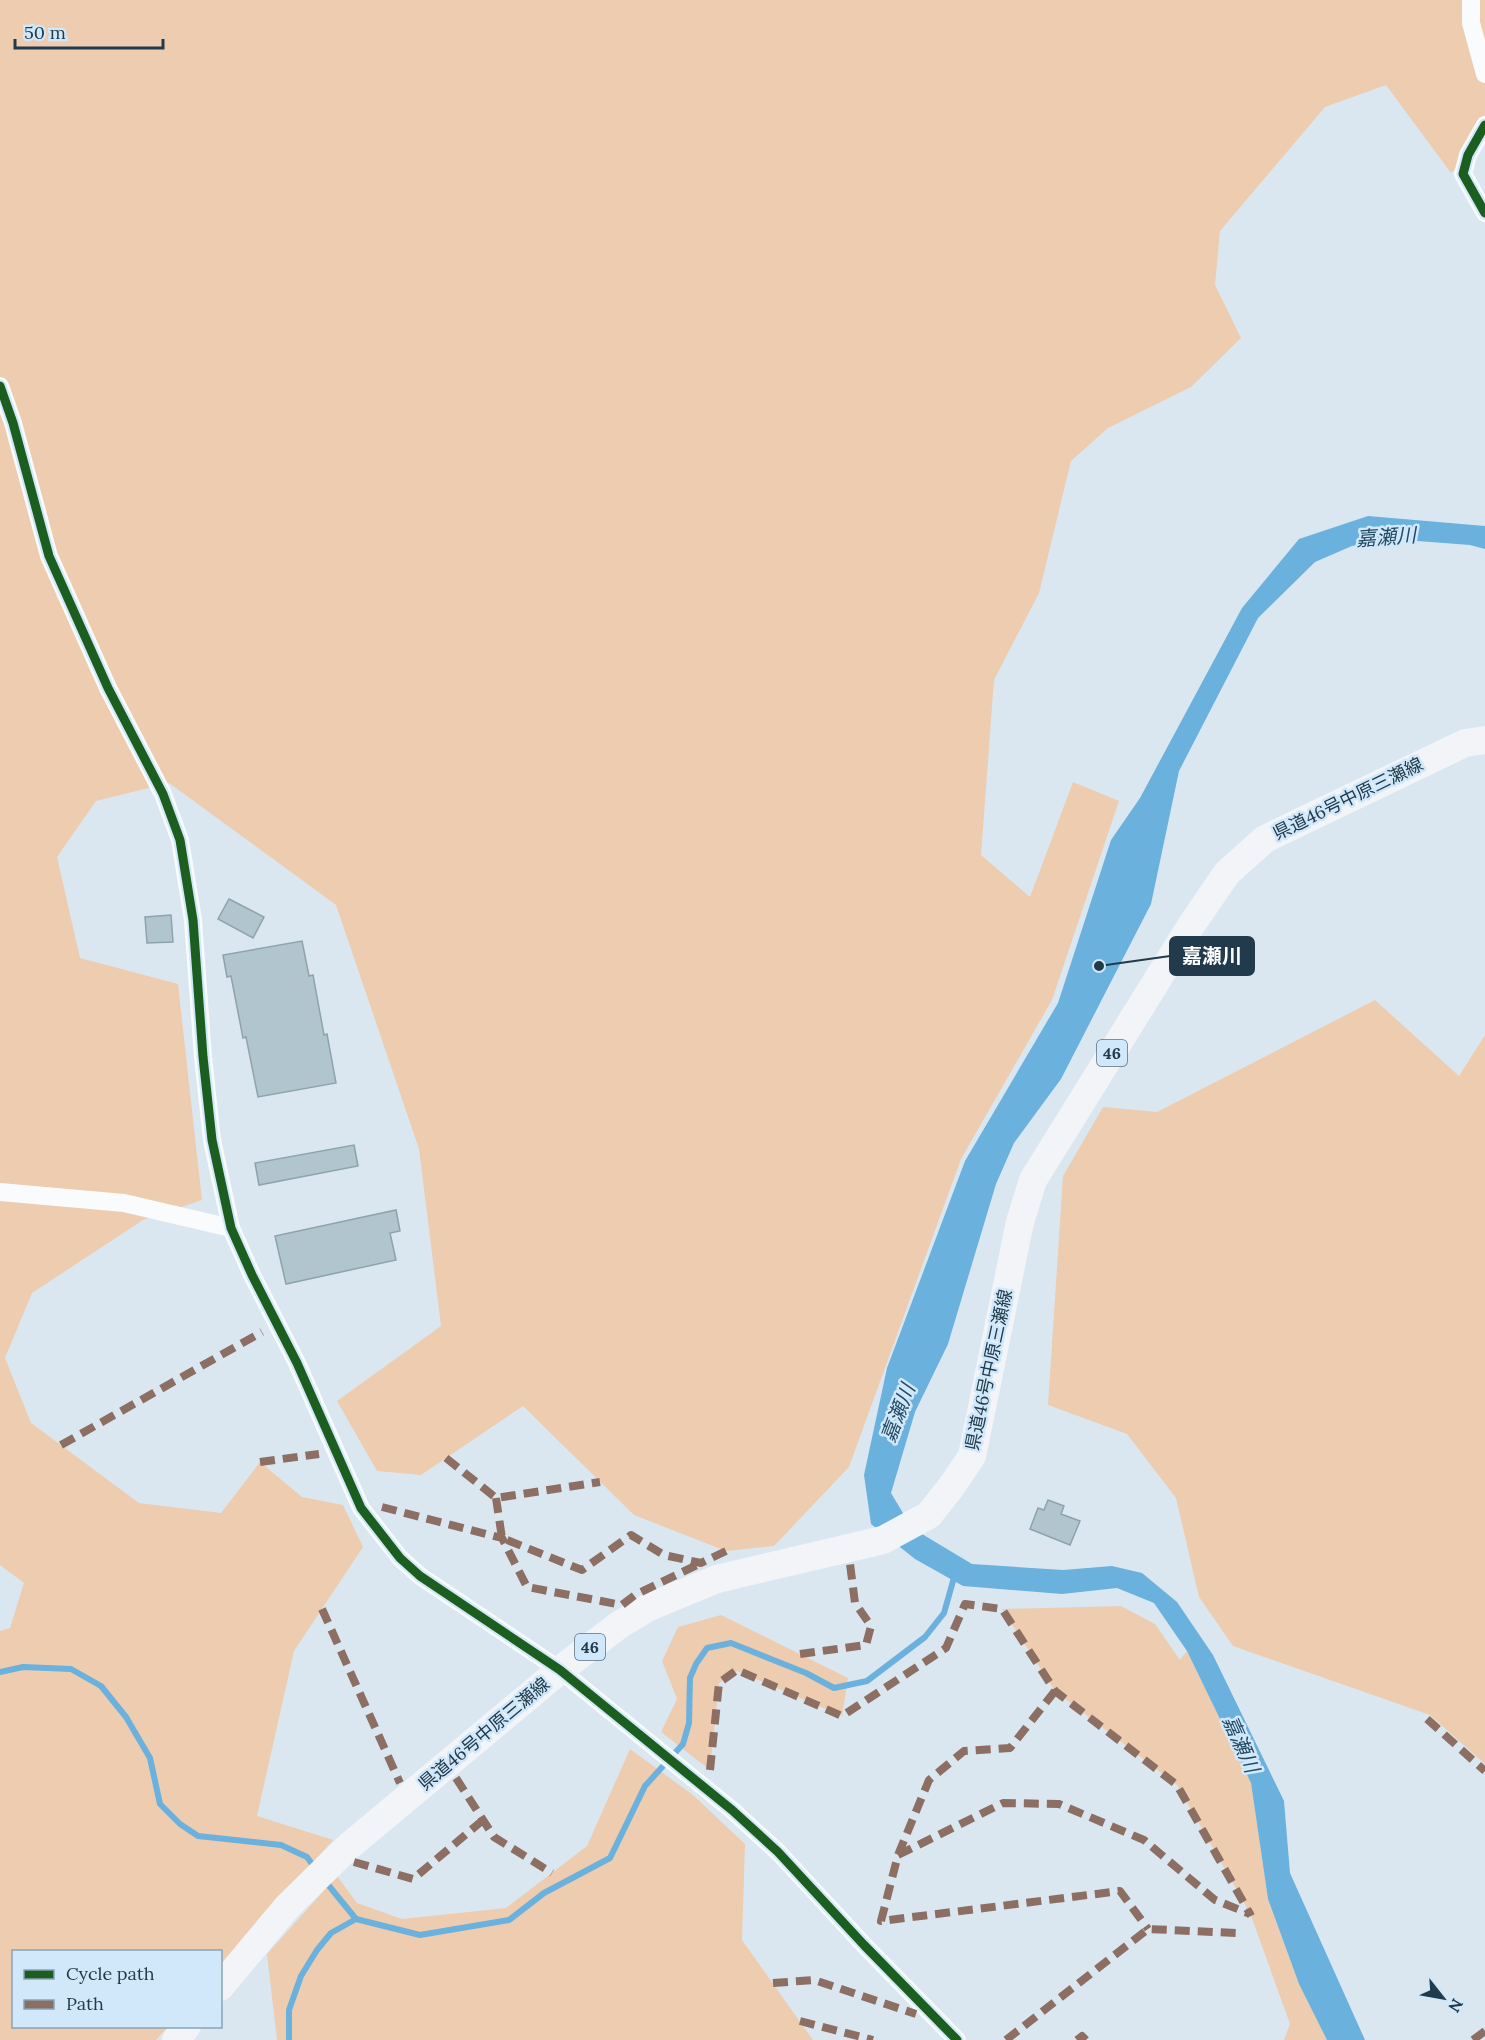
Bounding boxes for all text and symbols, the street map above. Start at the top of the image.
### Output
scale bar [15,12,164,50]
text: 50 m [24,21,66,44]
water label: 嘉瀬川 [1355,522,1419,551]
street label: 県道46号中原三瀬線 [1269,752,1427,845]
callout: 嘉瀬川 [1170,937,1254,975]
text: 嘉瀬川 [1182,943,1242,968]
road number: 46 [1097,1040,1127,1066]
street label: 県道46号中原三瀬線 [960,1287,1017,1453]
water label: 嘉瀬川 [875,1378,921,1445]
road number: 46 [575,1634,605,1660]
street label: 県道46号中原三瀬線 [413,1672,554,1795]
water label: 嘉瀬川 [1218,1711,1266,1778]
legend [12,1950,222,2028]
text: Cycle path [66,1962,155,1985]
north arrow [1413,1968,1473,2028]
text: Path [66,1992,104,2015]
text: N [1444,1995,1468,2016]

